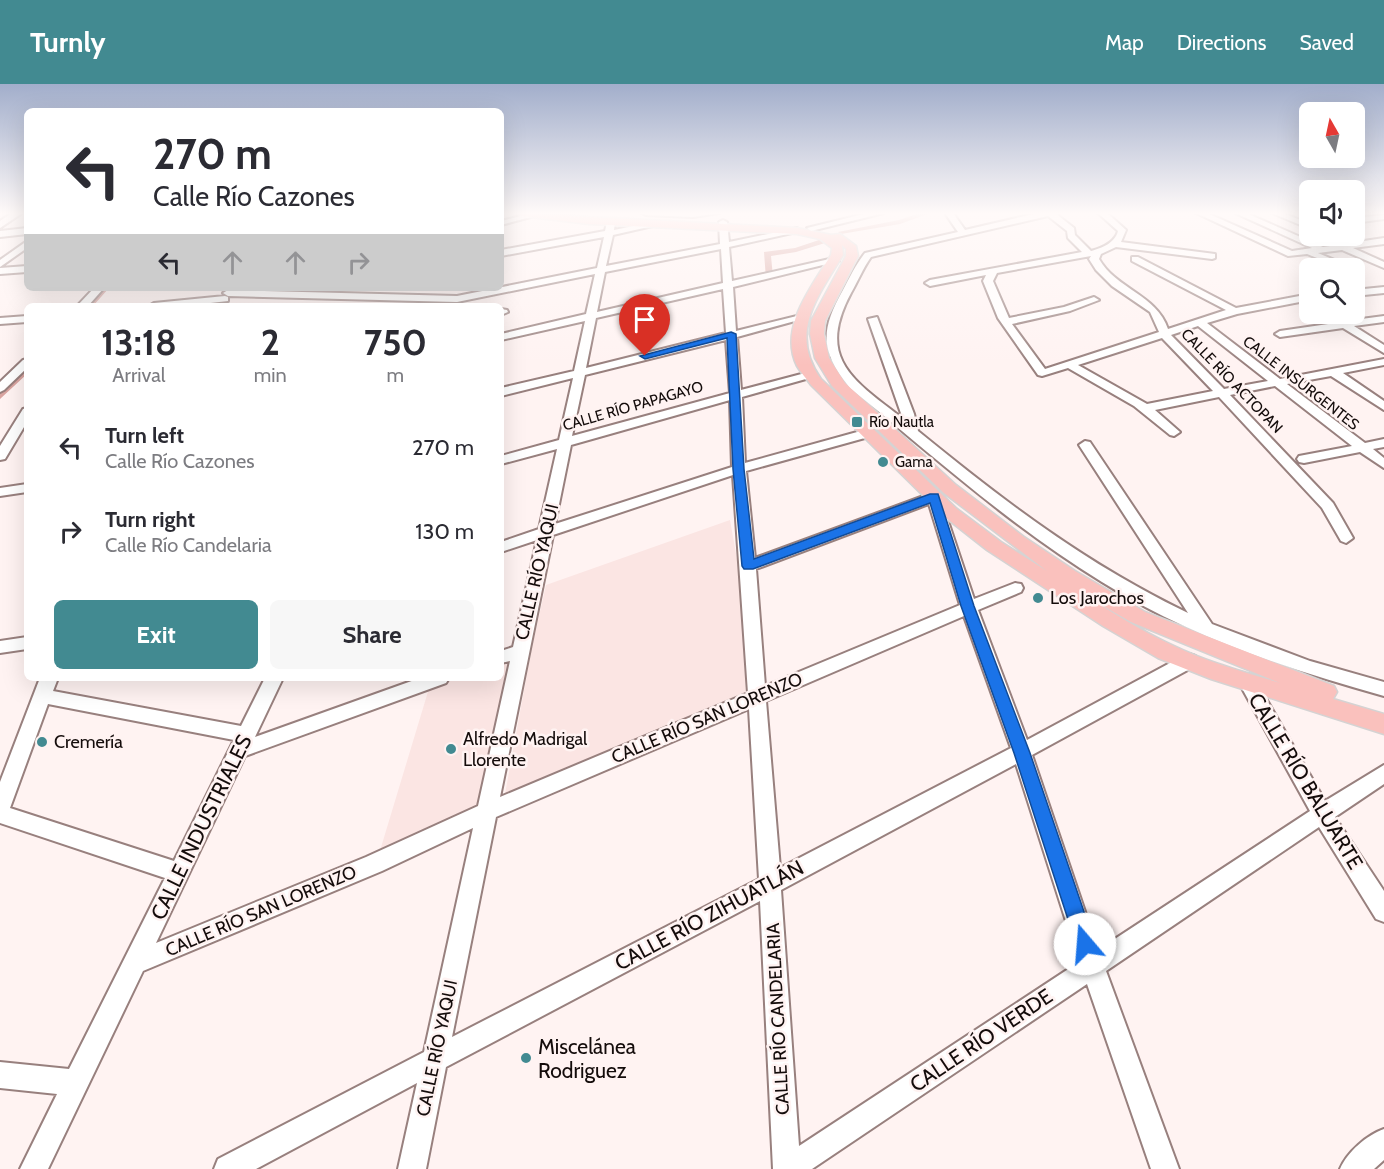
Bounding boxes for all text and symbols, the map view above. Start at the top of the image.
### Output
text: Turnly [30,25,106,59]
text: Map [1105,30,1144,55]
text: Directions [1177,30,1266,55]
text: Saved [1299,30,1354,55]
north arrow [1299,102,1365,168]
map controls [1299,102,1365,324]
text: 270 m [153,128,272,180]
icon: left [54,132,132,210]
text: Calle Río Cazones [153,180,355,213]
button: sound [1299,180,1365,246]
icon: left [153,246,186,279]
icon: ahead [216,246,249,279]
icon: ahead [279,246,312,279]
icon: right [342,246,375,279]
button: search [1299,258,1365,324]
pin [619,294,670,356]
icon: arrive [628,303,661,336]
text: 13:18 [101,320,177,364]
text: 2 [261,320,280,364]
text: 750 [364,320,427,364]
street label: CALLE RÍO ACTOPAN [1177,324,1287,437]
street label: CALLE INSURGENTES [1239,332,1363,434]
text: Arrival [112,363,166,387]
text: min [254,363,287,387]
text: m [387,363,404,387]
street label: CALLE RÍO PAPAGAYO [560,376,705,435]
place label: Río Nautla [869,413,935,431]
marker: Río Nautla [850,415,864,429]
text: Turn left [105,422,184,449]
icon: left [54,431,87,464]
text: 270 m [412,434,474,461]
text: Calle Río Cazones [105,449,254,473]
place label: Gama [895,453,933,471]
marker: Gama [876,455,890,469]
street label: CALLE RÍO YAQUI [511,502,563,642]
text: Turn right [105,506,195,533]
icon: right [54,515,87,548]
text: 130 m [415,518,474,545]
text: Calle Río Candelaria [105,533,272,557]
place label: Los Jarochos [1050,587,1144,609]
marker: Los Jarochos [1031,591,1045,605]
button: Exit [54,600,258,669]
button: Share [270,600,474,669]
street label: CALLE RÍO SAN LORENZO [608,668,806,768]
street label: CALLE RÍO BALUARTE [1244,688,1368,874]
place label: Alfredo Madrigal Llorente [463,728,588,771]
street label: CALLE INDUSTRIALES [145,730,257,924]
place label: Cremería [54,731,123,753]
marker: Cremería [35,735,49,749]
marker: Alfredo Madrigal Llorente [444,742,458,756]
street label: CALLE RÍO ZIHUATLÁN [610,855,808,975]
street label: CALLE RÍO SAN LORENZO [162,861,360,961]
position arrow [1053,912,1117,976]
street label: CALLE RÍO CANDELARIA [762,922,794,1116]
street label: CALLE RÍO YAQUI [412,978,462,1118]
street label: CALLE RÍO VERDE [905,983,1057,1097]
place label: Miscelánea Rodriguez [538,1034,636,1083]
marker: Miscelánea Rodriguez [519,1051,533,1065]

